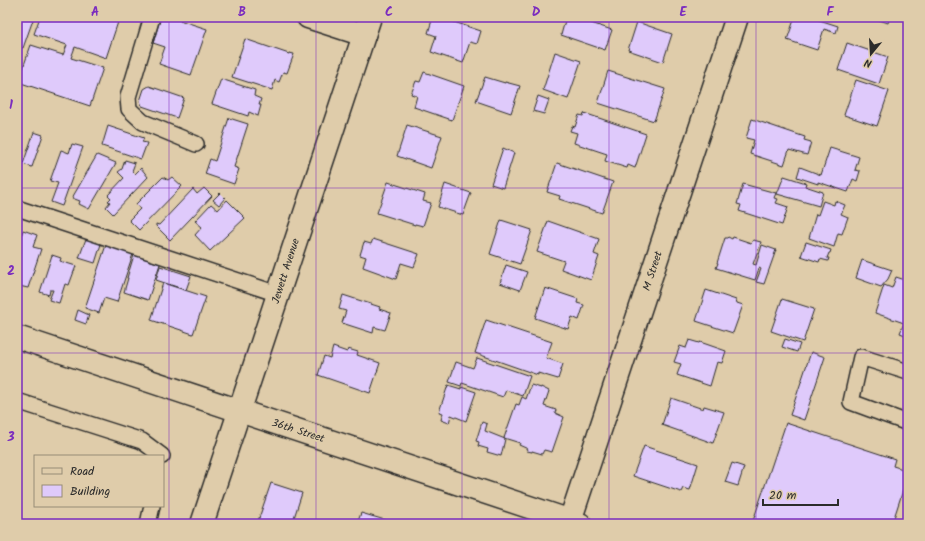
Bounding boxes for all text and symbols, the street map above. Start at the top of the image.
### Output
text: A [91,2,99,23]
text: B [238,2,246,23]
text: C [385,2,393,23]
text: D [532,2,541,23]
text: E [679,2,687,23]
text: F [826,2,834,23]
north arrow [851,34,891,74]
text: N [862,53,874,72]
text: 1 [9,95,13,116]
street label: Jewett Avenue [267,236,305,306]
street label: M Street [638,248,668,293]
text: 2 [7,261,15,282]
street label: 36th Street [269,414,328,448]
text: 3 [6,427,15,448]
legend [34,455,164,507]
text: Road [70,462,95,481]
scale bar [763,481,838,507]
text: Building [70,482,110,501]
text: 20 m [769,486,797,505]

